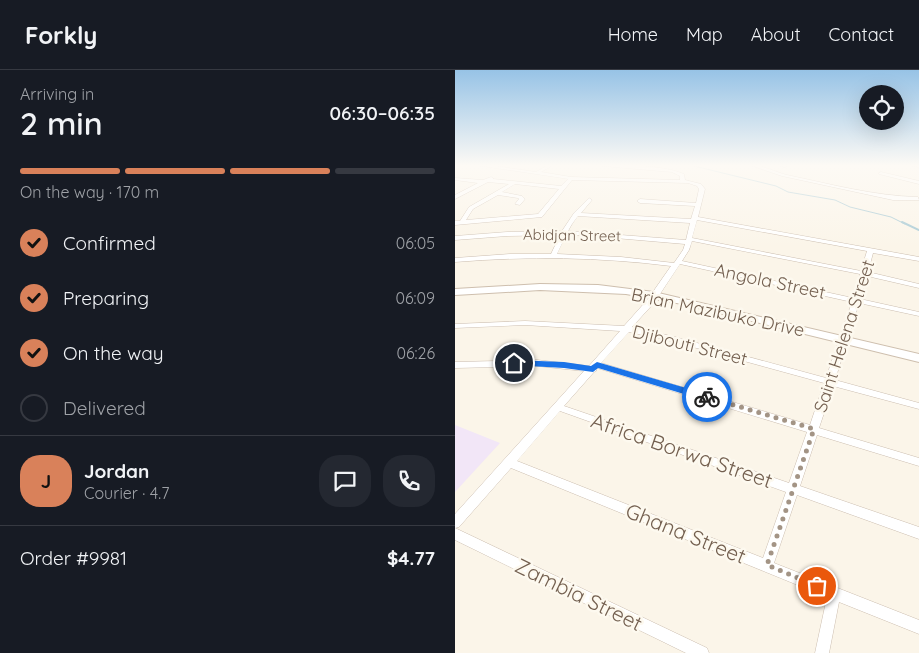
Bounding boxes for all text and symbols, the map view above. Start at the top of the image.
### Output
text: Forkly [25,20,97,50]
text: Home [608,23,658,46]
text: Map [686,23,723,46]
text: About [751,23,801,46]
text: Contact [829,23,894,46]
text: Arriving in [20,84,94,104]
map controls [859,85,904,130]
button: locate [859,85,904,130]
text: 06:30–06:35 [329,101,435,125]
text: 2 min [20,103,103,143]
text: On the way · 170 m [20,182,159,202]
street label: Abidjan Street [523,225,621,245]
icon: check [20,229,48,257]
text: Confirmed [63,231,156,255]
text: 06:05 [396,233,435,253]
street label: Saint Helena Street [808,257,880,415]
street label: Angola Street [712,258,828,304]
street label: Brian Mazibuko Drive [629,282,807,342]
icon: check [20,284,48,312]
text: Preparing [63,286,149,310]
text: 06:09 [395,288,435,308]
street label: Djibouti Street [630,320,750,370]
icon: check [20,339,48,367]
text: On the way [63,341,164,365]
pin [493,342,535,384]
text: 06:26 [396,343,435,363]
icon: home [500,349,528,377]
courier [682,372,732,422]
icon: bike [693,383,721,411]
text: Delivered [63,396,146,420]
street label: Africa Borwa Street [588,407,776,493]
button: chat [319,455,371,507]
button: phone [383,455,435,507]
text: Jordan [84,459,149,483]
text: J [41,469,51,493]
text: Courier · 4.7 [84,483,169,503]
street label: Ghana Street [622,497,750,569]
text: Order #9981 [20,546,127,570]
text: $4.77 [387,546,435,570]
street label: Zambia Street [511,552,647,636]
pin [796,565,838,607]
icon: bag [803,572,831,600]

